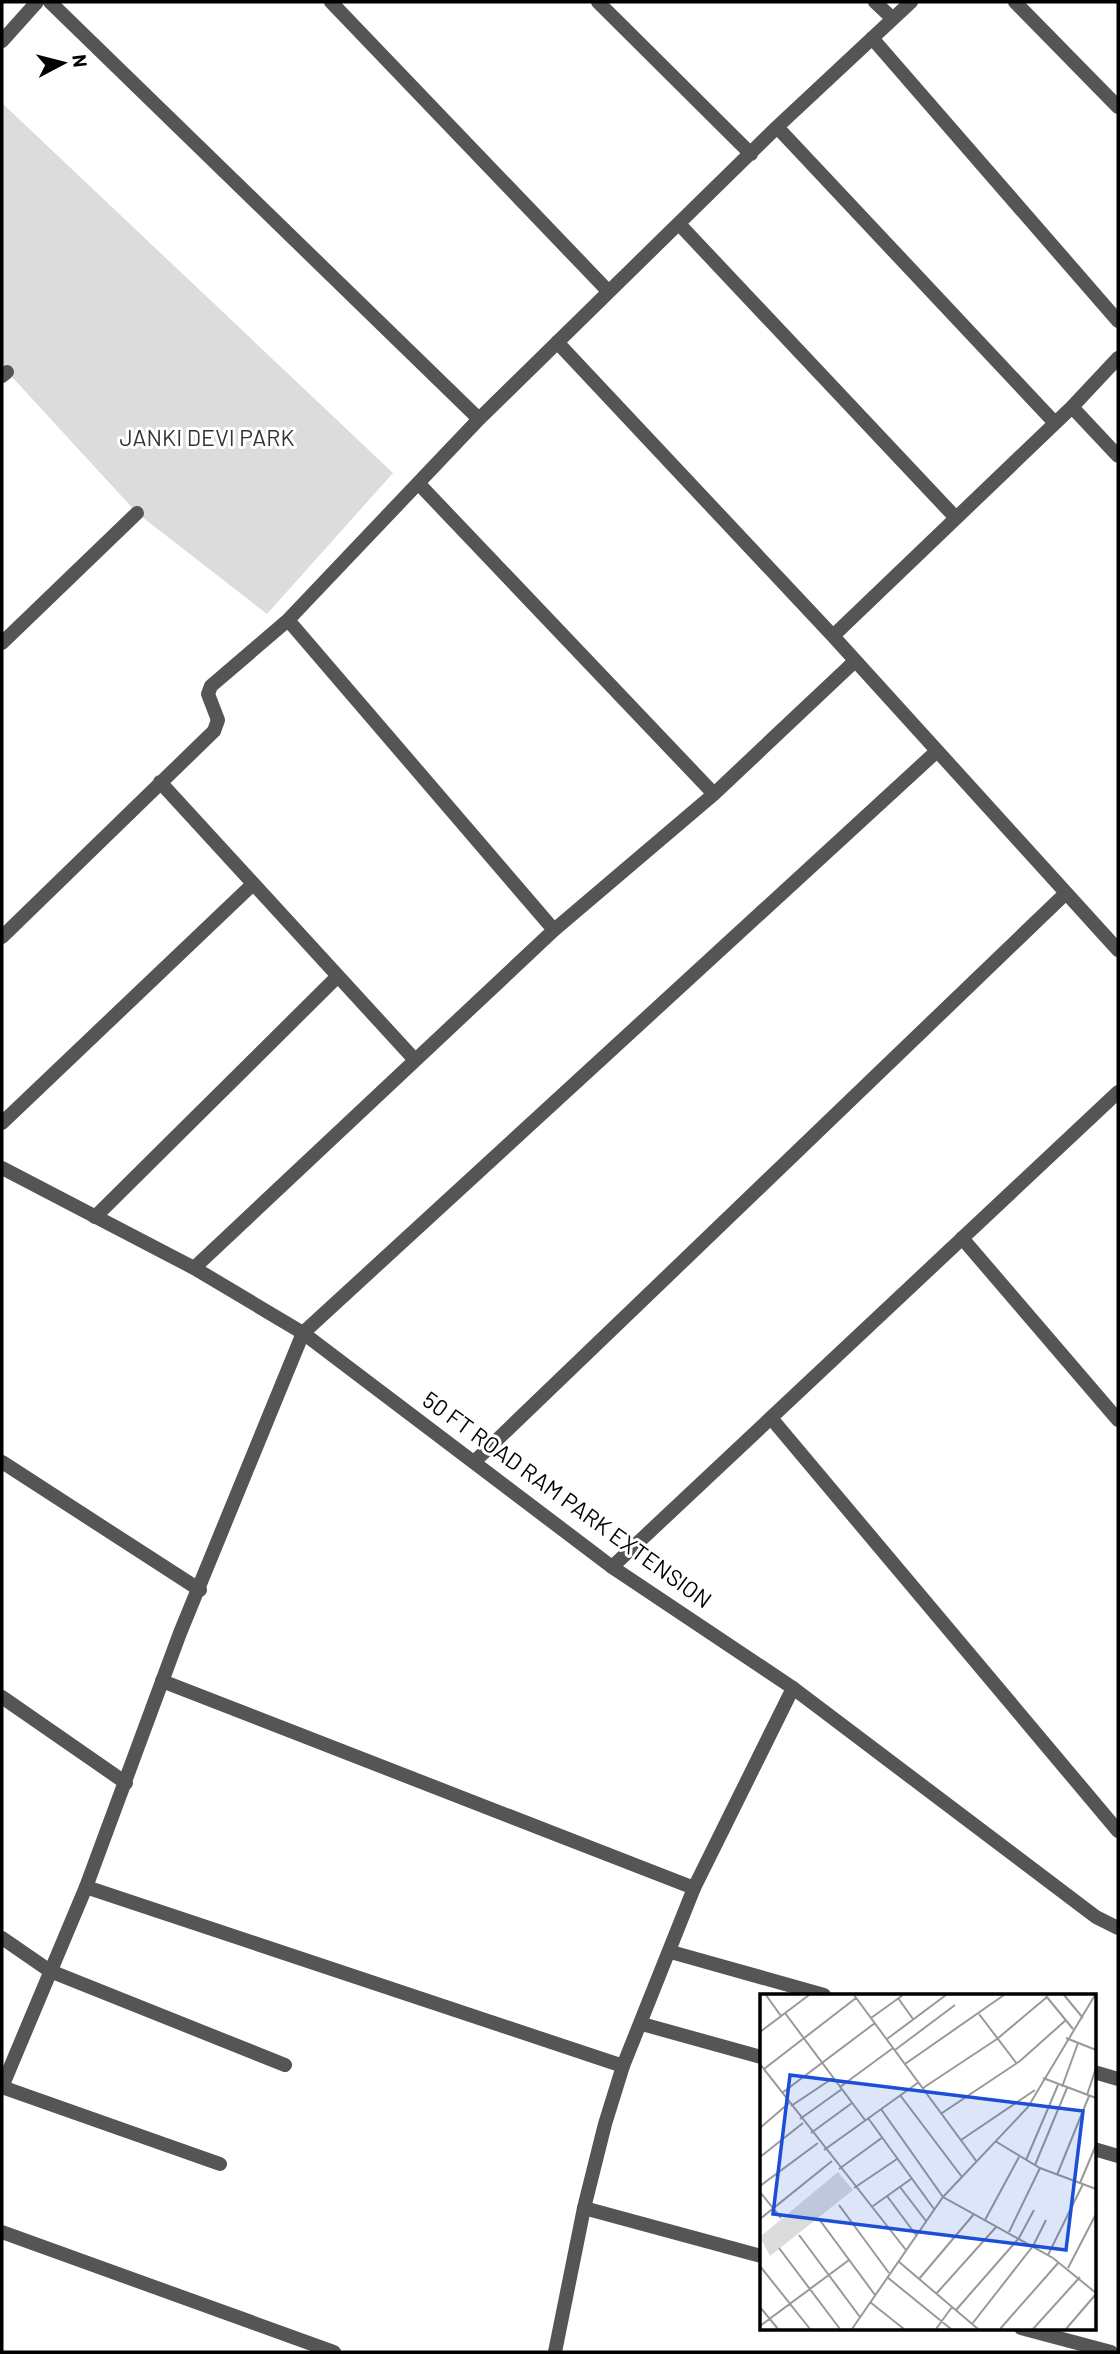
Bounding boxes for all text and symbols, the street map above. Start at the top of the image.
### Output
north arrow [28,28,98,98]
text: N [68,53,93,69]
park label: JANKI DEVI PARK [120,423,294,451]
street label: 50 FT ROAD RAM PARK EXTENSION [418,1385,718,1613]
inset map [760,1994,1096,2330]

